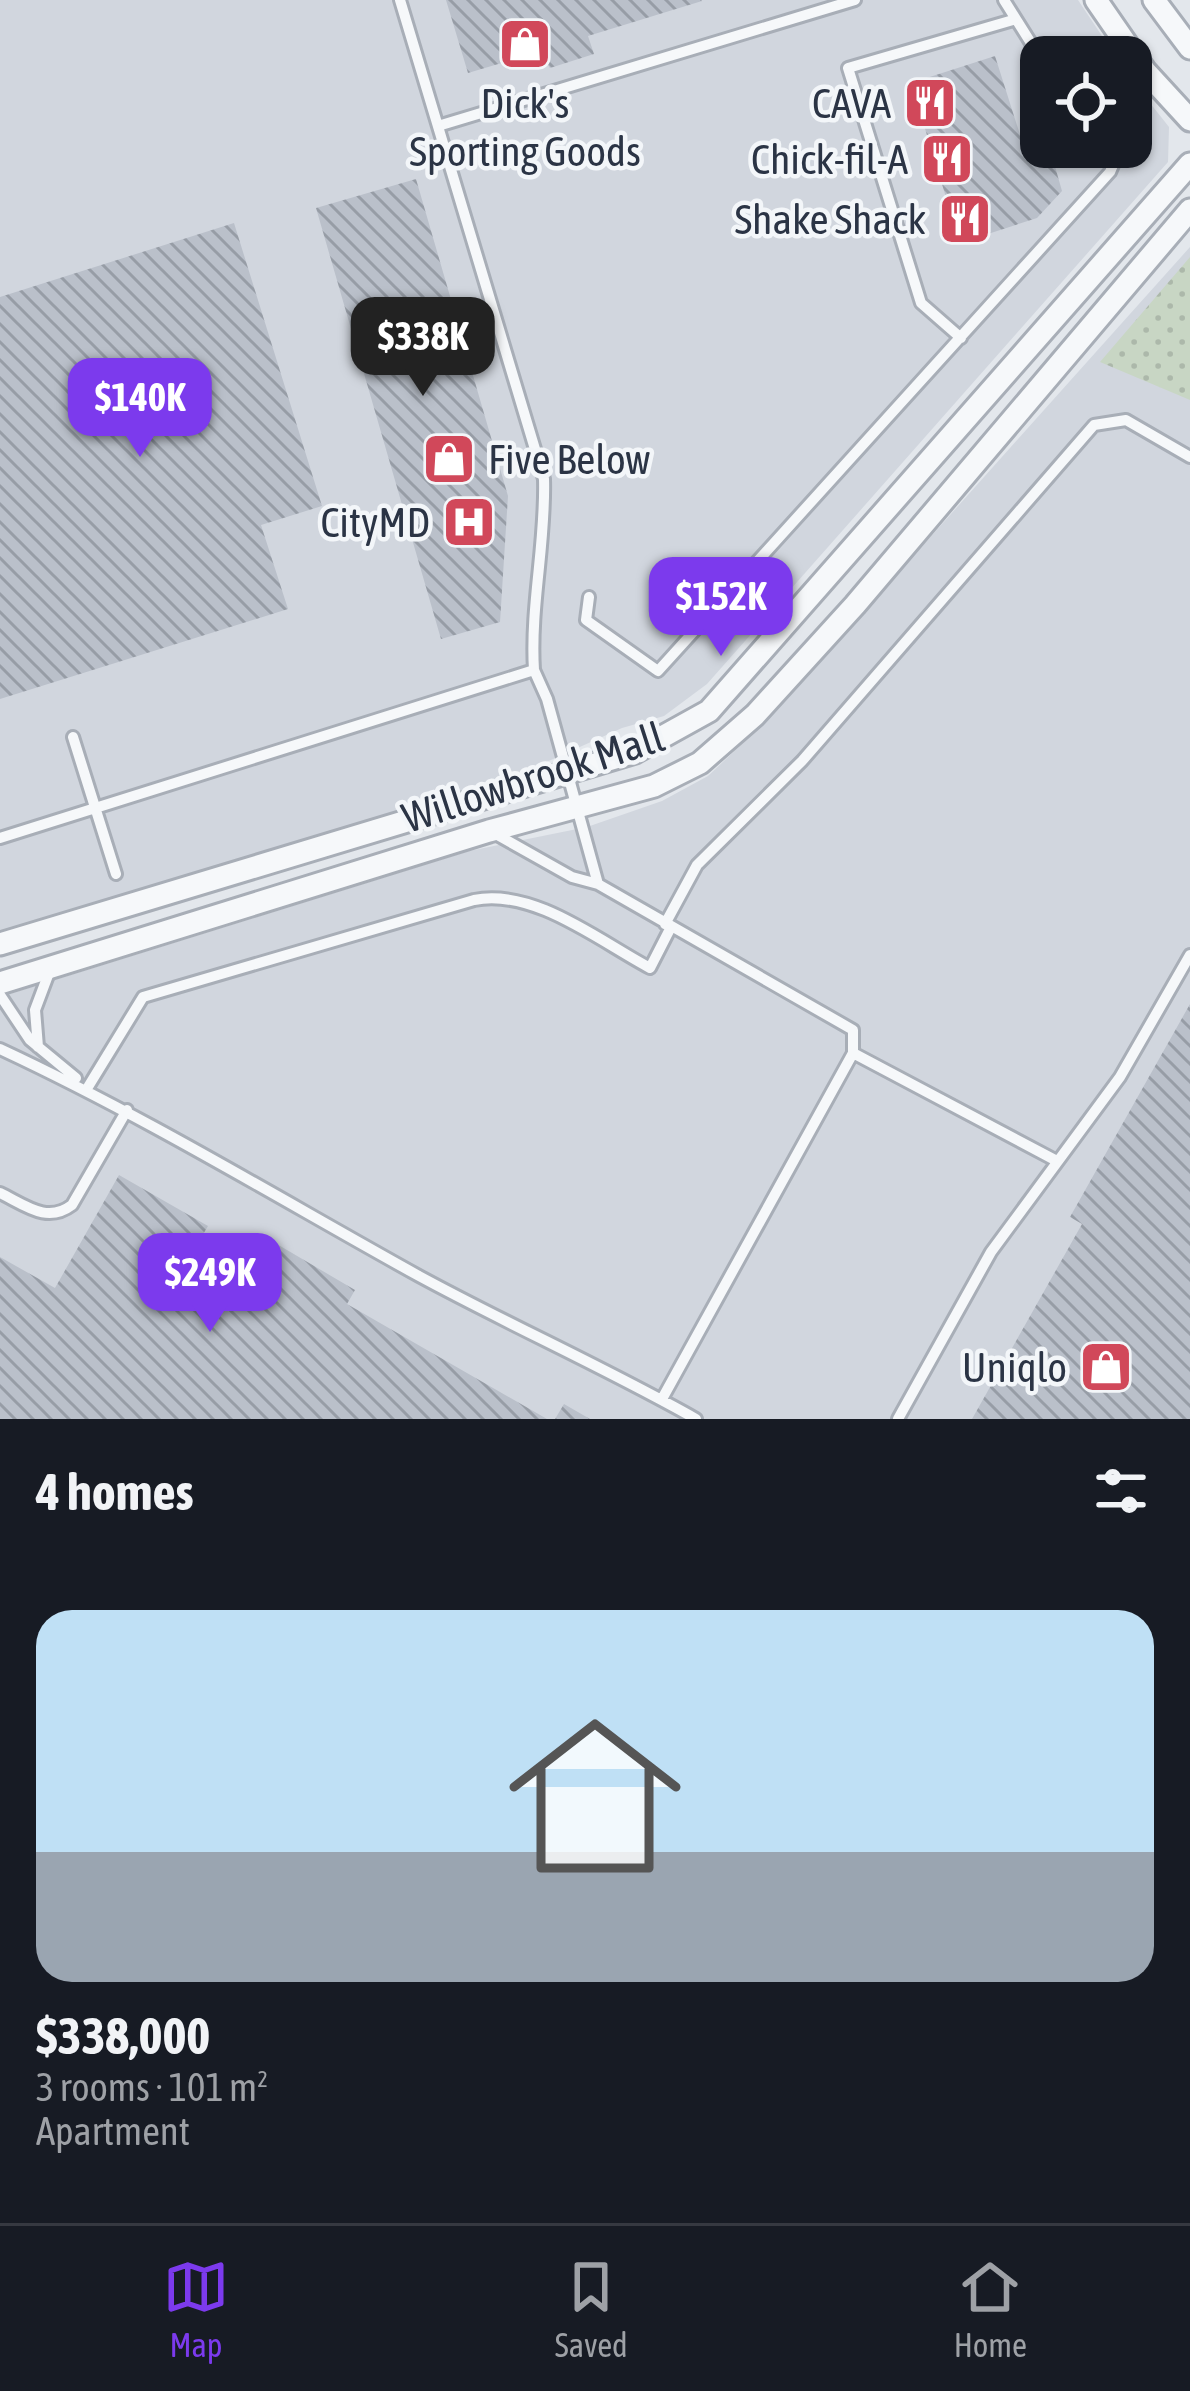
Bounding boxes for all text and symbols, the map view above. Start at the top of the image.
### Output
shop icon: Dick's Sporting Goods [497,16,553,72]
map controls [1020,36,1152,168]
button: locate [1020,36,1152,168]
restaurant icon: CAVA [902,75,958,131]
place label: Dick's Sporting Goods [409,79,641,175]
place label: CAVA [812,79,891,127]
restaurant icon: Chick-fil-A [919,131,975,187]
place label: Chick-fil-A [751,135,908,183]
restaurant icon: Shake Shack [937,191,993,247]
place label: Shake Shack [734,195,926,243]
pin: $338K [339,297,507,399]
text: $338K [378,314,468,358]
pin: $140K [56,358,224,460]
text: $140K [95,375,185,419]
shop icon: Five Below [421,431,477,487]
place label: Five Below [488,435,650,483]
hospital icon: CityMD [441,494,497,550]
place label: CityMD [320,498,430,546]
pin: $152K [637,557,805,659]
text: $152K [676,574,766,618]
street label: Willowbrook Mall [396,712,670,842]
pin: $249K [126,1233,294,1335]
text: $249K [165,1250,255,1294]
shop icon: Uniqlo [1078,1339,1134,1395]
place label: Uniqlo [962,1343,1067,1391]
icon: filters [1088,1458,1154,1524]
text: 4 homes [36,1462,194,1521]
icon: home [487,1688,703,1904]
text: $338,000 [36,2006,210,2065]
text: 3 rooms · 101 m² [36,2065,268,2109]
text: Apartment [36,2109,190,2153]
tab: Map [163,2254,229,2364]
tab: Saved [555,2254,628,2364]
tab: Home [954,2254,1027,2364]

